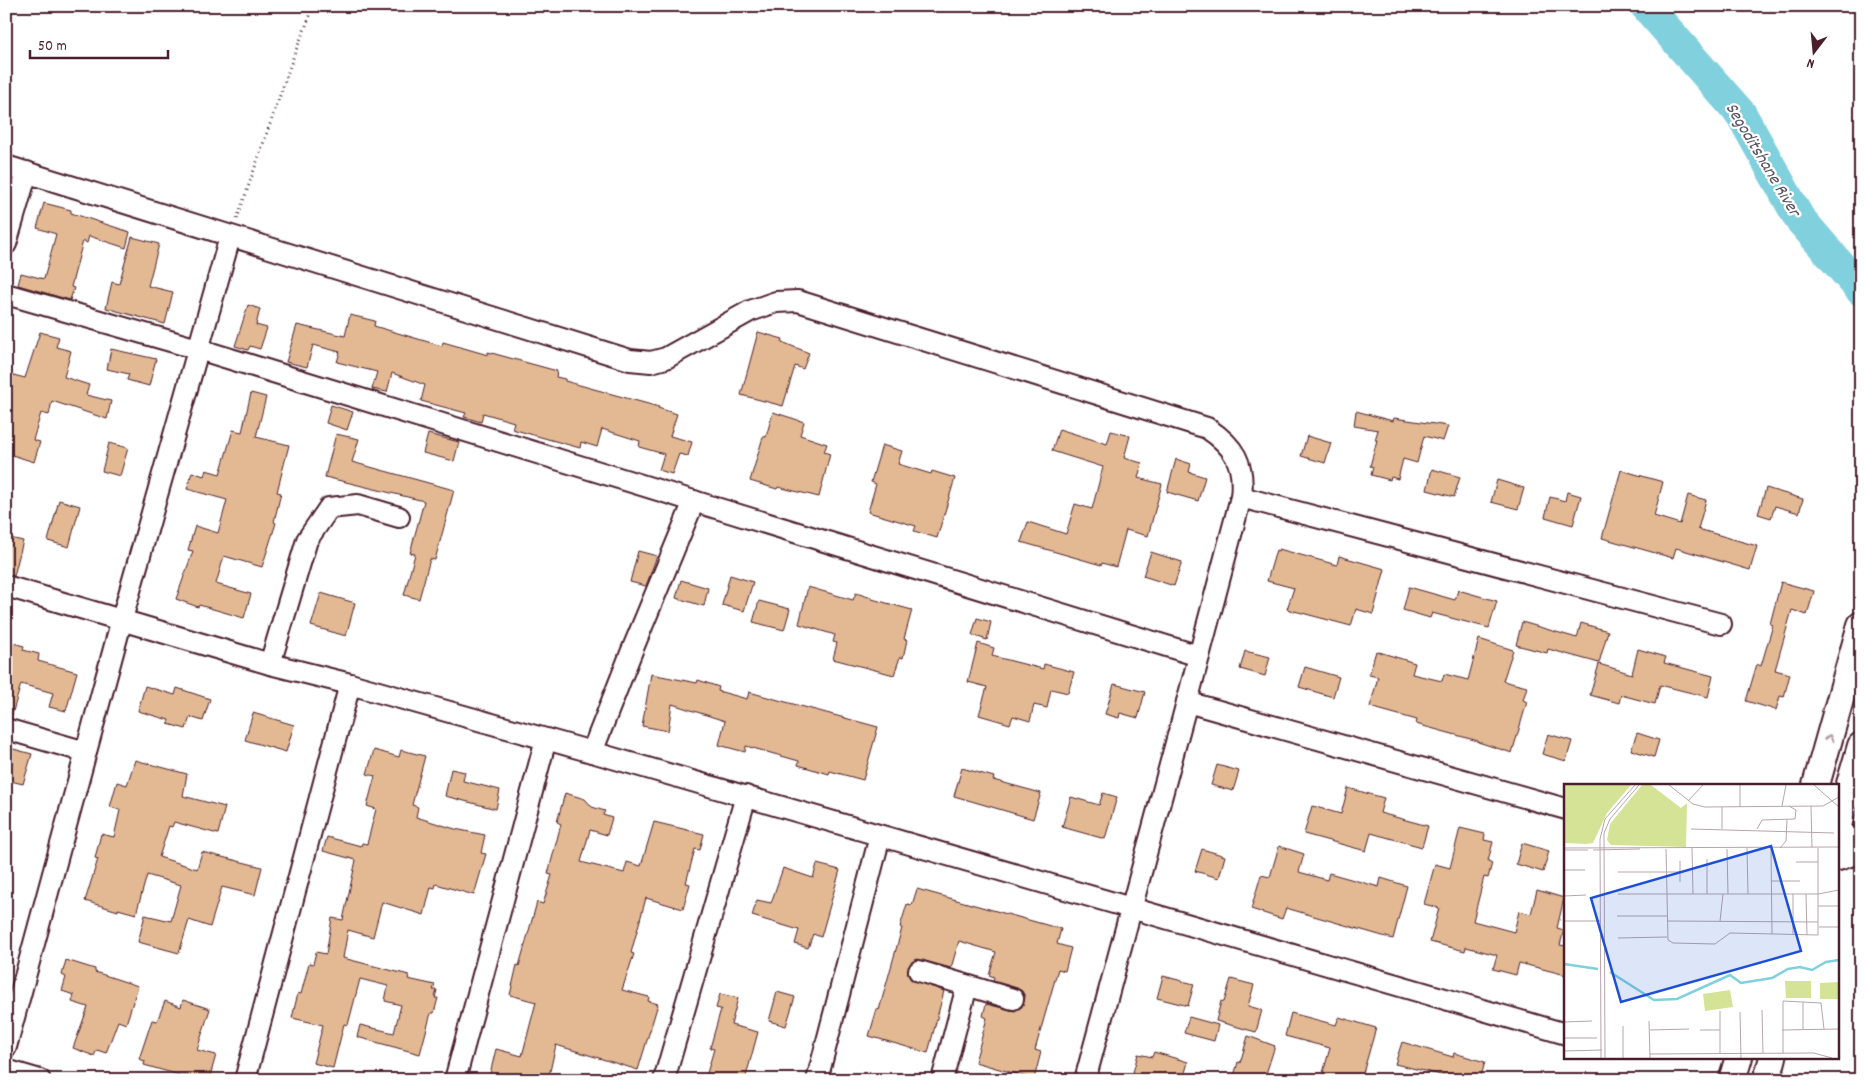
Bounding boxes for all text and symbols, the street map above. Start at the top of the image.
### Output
scale bar [30,28,168,60]
north arrow [1790,28,1840,78]
text: 50 m [38,36,67,58]
text: N [1805,52,1817,73]
water label: Segoditshane River [1718,99,1807,224]
one-way arrow [1823,733,1834,742]
inset map [1564,784,1840,1058]

